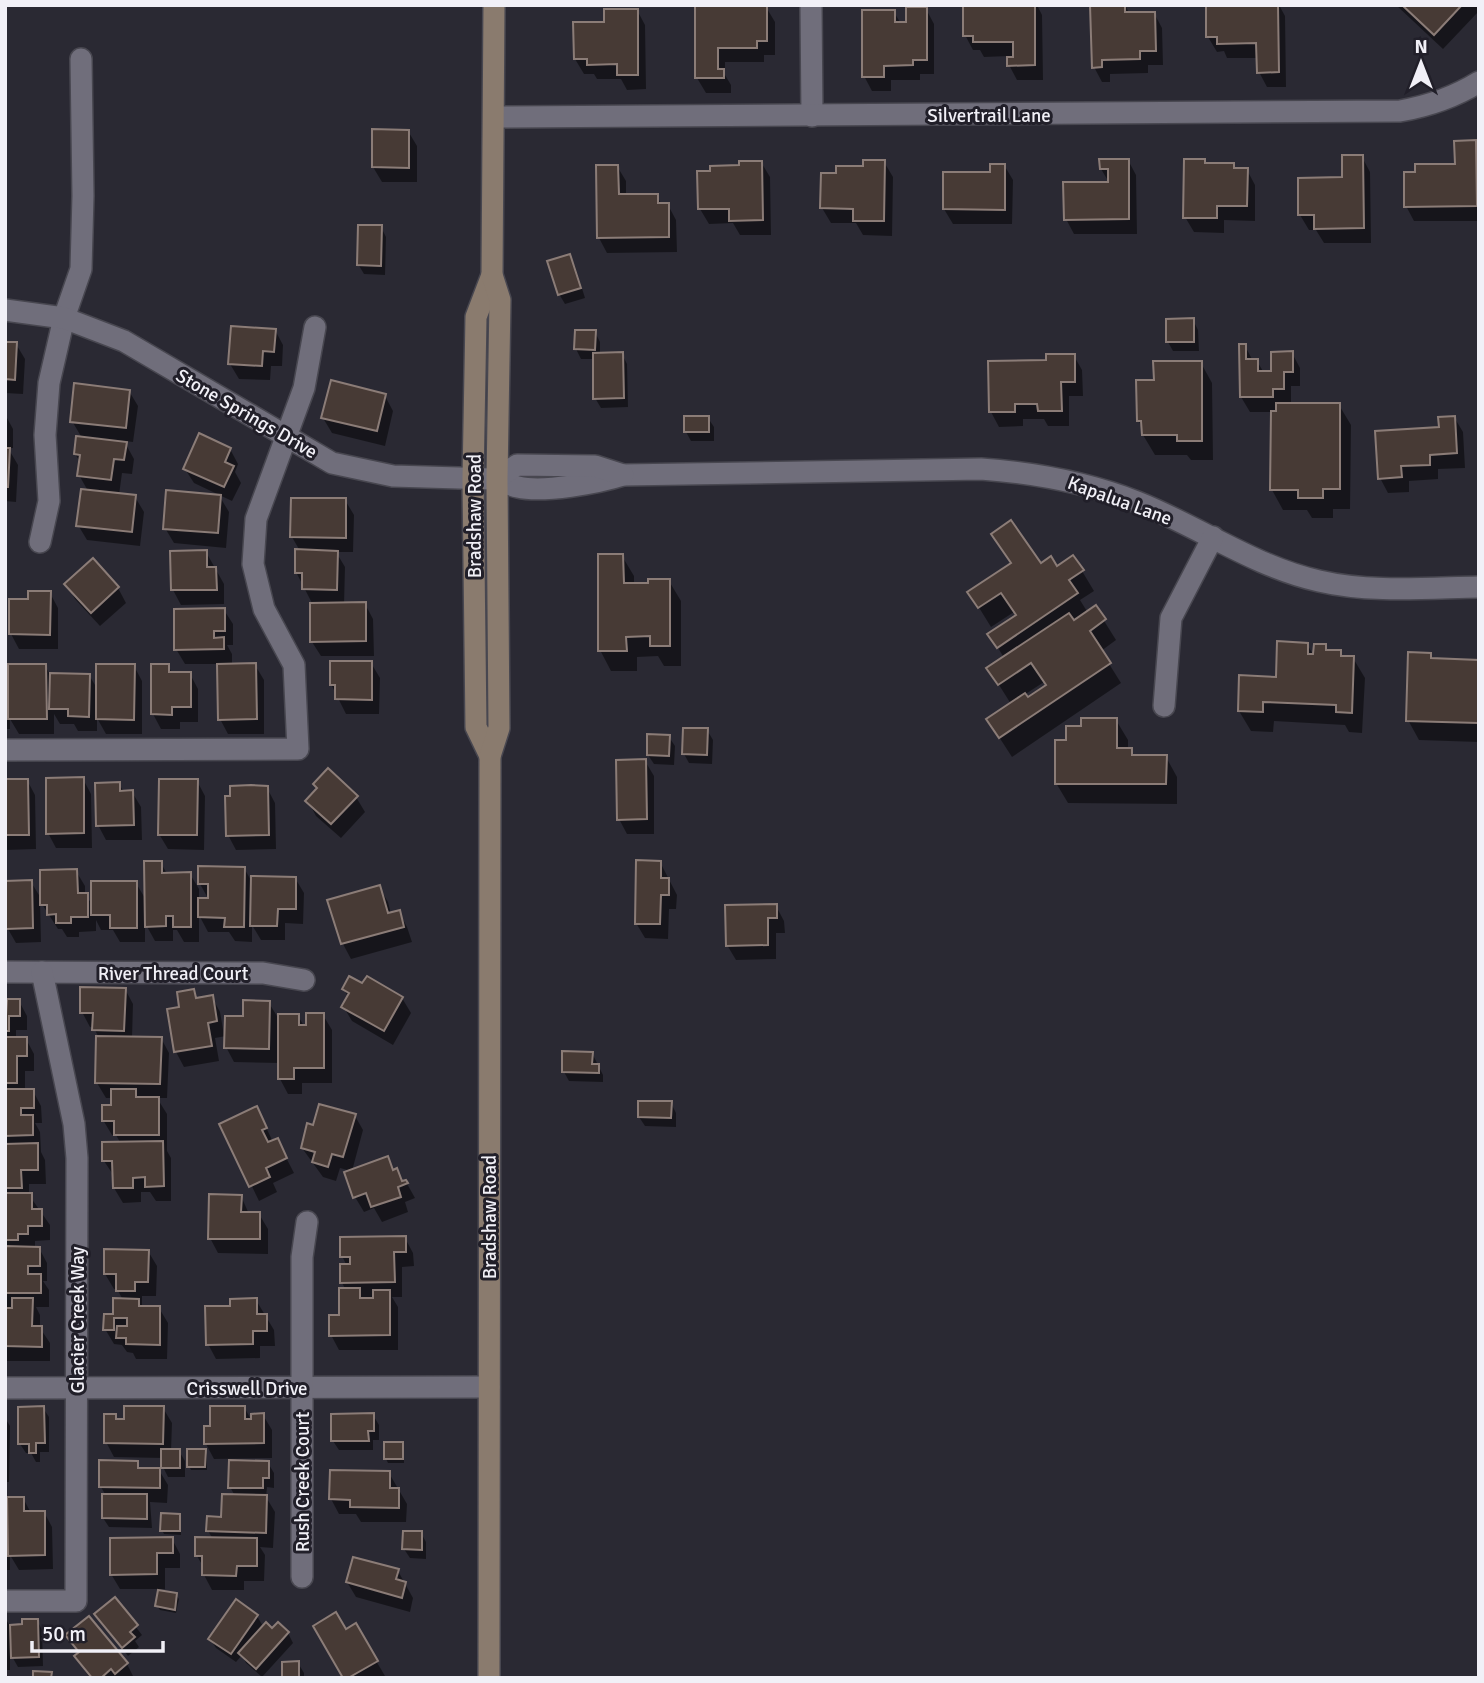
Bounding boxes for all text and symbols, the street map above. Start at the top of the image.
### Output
north arrow [1386,28,1456,98]
text: N [1414,35,1428,59]
street label: Silvertrail Lane [927,104,1051,128]
street label: Stone Springs Drive [171,364,322,464]
street label: Bradshaw Road [463,454,487,578]
street label: Kapalua Lane [1064,471,1175,531]
street label: River Thread Court [98,962,249,986]
street label: Bradshaw Road [478,1155,502,1279]
street label: Glacier Creek Way [66,1246,90,1393]
street label: Crisswell Drive [186,1377,308,1401]
street label: Rush Creek Court [291,1411,315,1552]
scale bar [32,1610,163,1654]
text: 50 m [42,1621,86,1647]

